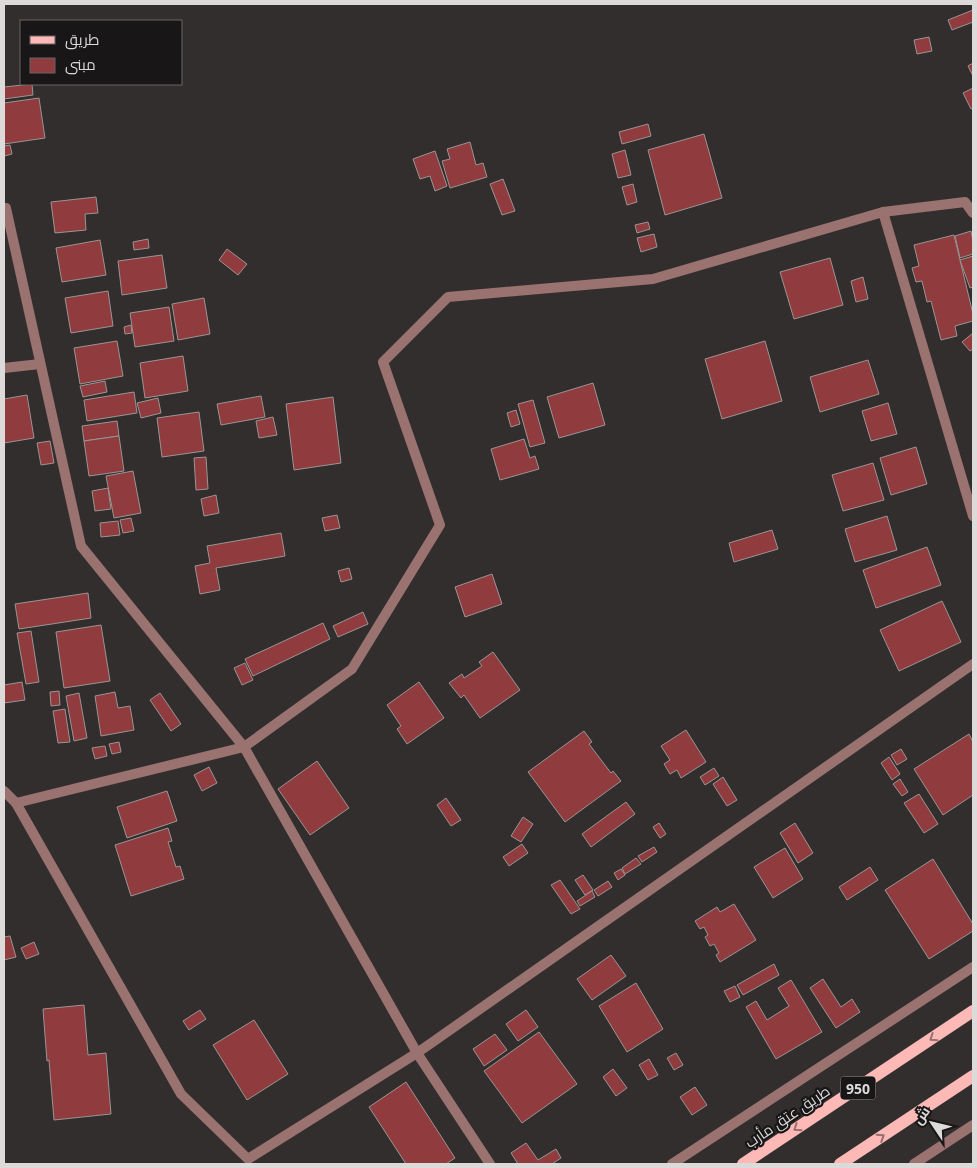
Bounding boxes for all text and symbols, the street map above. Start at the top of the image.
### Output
legend [20,20,182,85]
text: طريق [65,29,99,50]
text: مبنى [65,54,96,75]
one-way arrow [929,1032,938,1041]
road number: 950 [840,1076,876,1100]
street label: طريق عتق مأرب [741,1080,834,1153]
north arrow [907,1098,957,1148]
text: ش [908,1102,934,1128]
one-way arrow [794,1122,803,1131]
one-way arrow [875,1134,884,1144]

